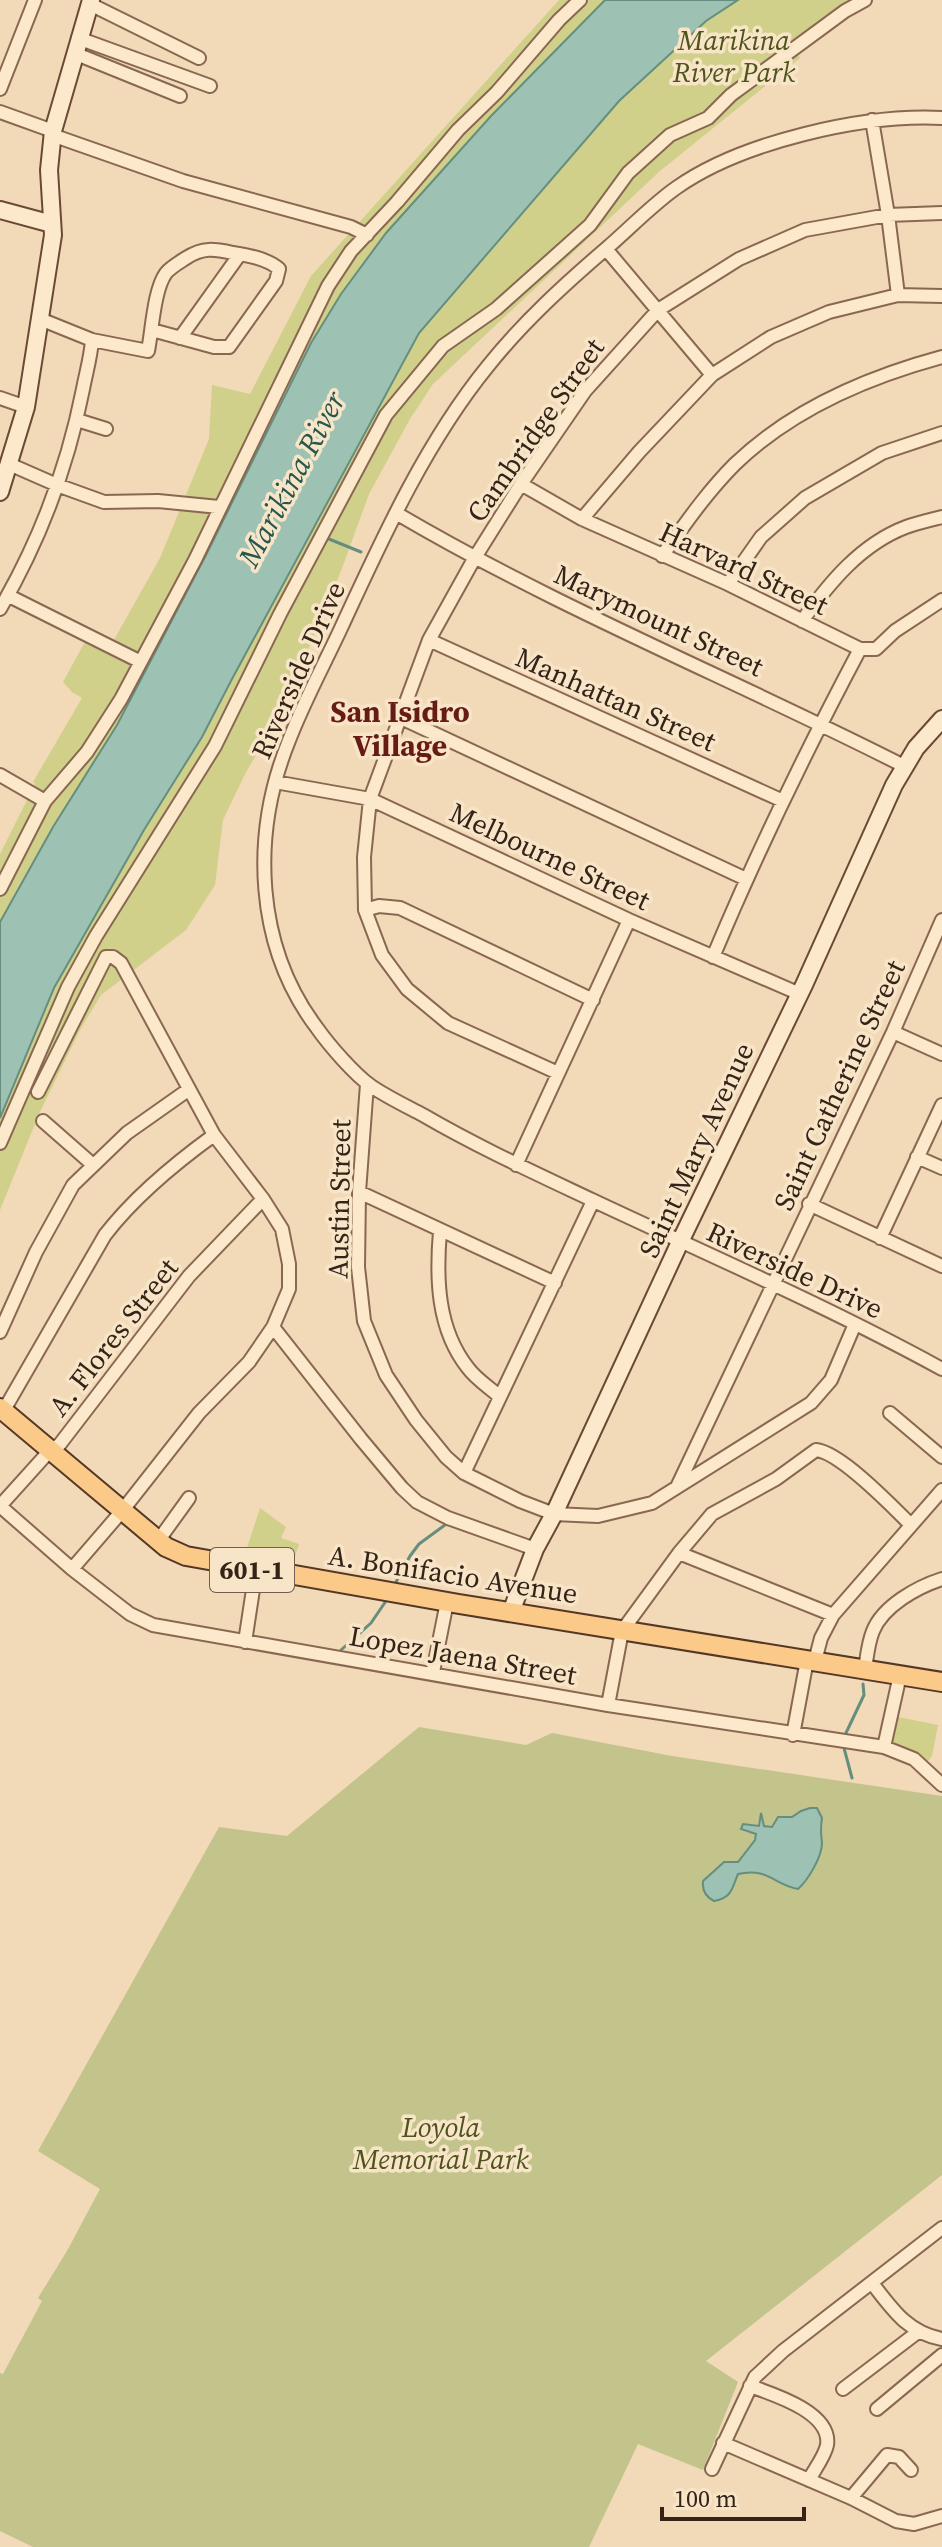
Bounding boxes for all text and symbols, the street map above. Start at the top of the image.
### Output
park label: Marikina River Park [672,21,796,91]
street label: Cambridge Street [457,330,613,530]
water label: Marikina River [228,383,356,575]
street label: Harvard Street [654,512,835,624]
street label: Marymount Street [548,555,771,686]
street label: Riverside Drive [242,575,354,765]
street label: Manhattan Street [510,638,723,761]
district label: San Isidro Village [330,691,470,766]
street label: Melbourne Street [444,793,657,919]
street label: Saint Catherine Street [764,953,914,1216]
street label: Saint Mary Avenue [630,1036,762,1264]
street label: Austin Street [319,1118,359,1279]
street label: Riverside Drive [701,1213,889,1327]
street label: A. Flores Street [39,1250,187,1424]
street label: A. Bonifacio Avenue [326,1536,580,1612]
road number: 601-1 [210,1548,294,1592]
street label: Lopez Jaena Street [346,1616,580,1694]
park label: Loyola Memorial Park [352,2108,530,2178]
scale bar [662,2471,804,2521]
text: 100 m [674,2482,737,2515]

